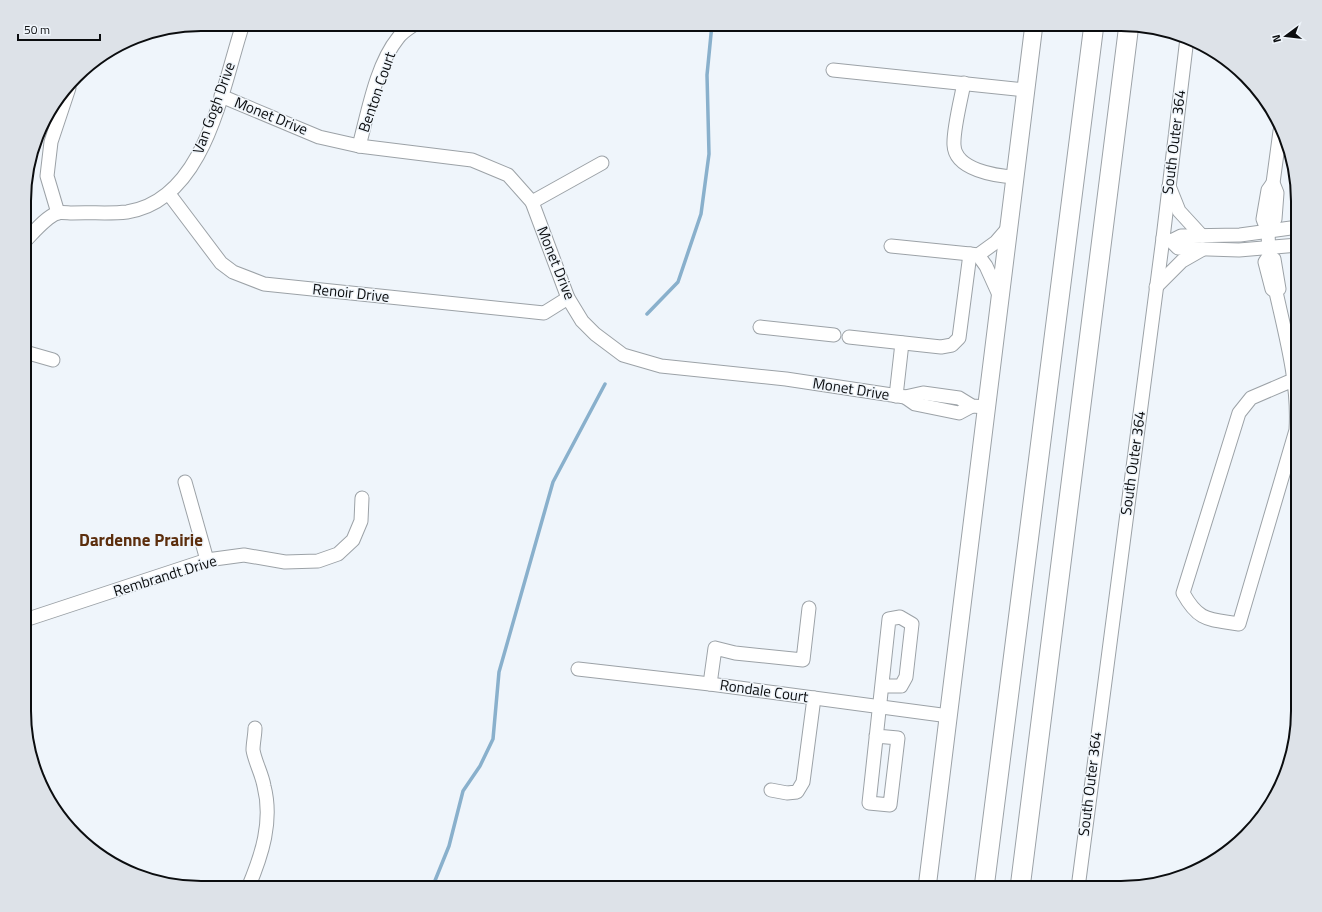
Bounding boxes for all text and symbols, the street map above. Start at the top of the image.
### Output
scale bar [18,16,100,42]
north arrow [1266,16,1306,56]
text: 50 m [24,20,50,39]
text: N [1268,33,1285,44]
street label: Benton Court [352,48,401,135]
street label: Van Gogh Drive [186,59,241,157]
street label: South Outer 364 [1156,88,1191,195]
street label: Monet Drive [231,90,311,141]
street label: Monet Drive [531,223,582,303]
street label: Renoir Drive [311,277,391,308]
street label: Monet Drive [811,371,891,406]
street label: South Outer 364 [1114,409,1151,517]
district label: Dardenne Prairie [79,527,203,553]
street label: Rembrandt Drive [110,549,219,602]
street label: Rondale Court [718,673,811,708]
street label: South Outer 364 [1072,730,1107,837]

